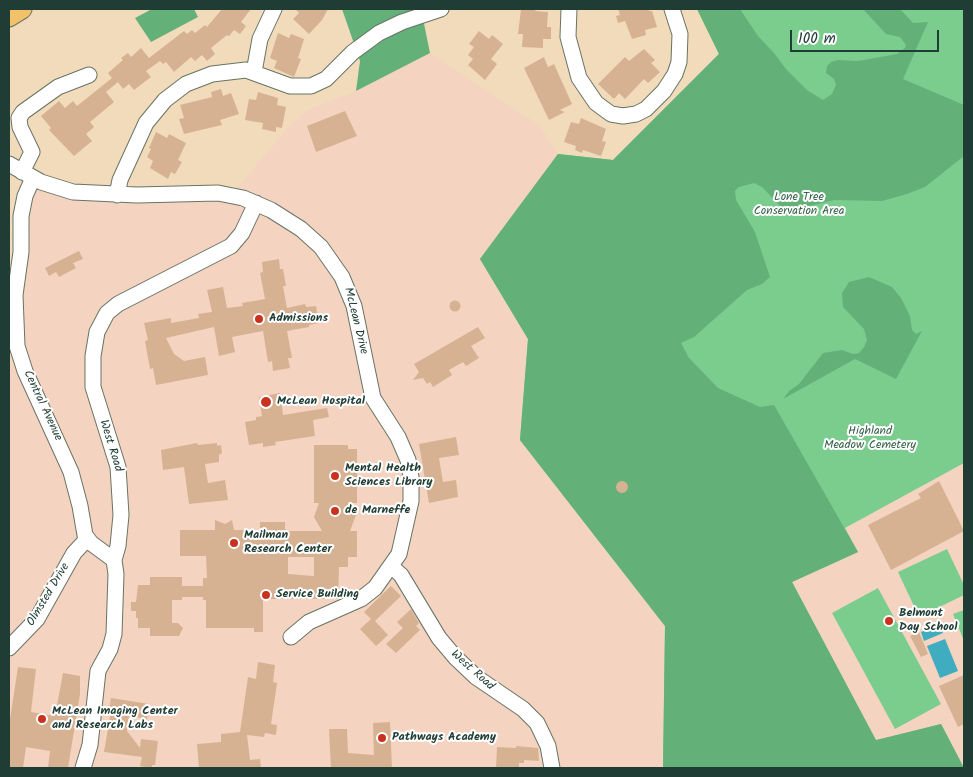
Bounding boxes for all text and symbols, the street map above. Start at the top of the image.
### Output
scale bar [793,20,942,52]
text: 100 m [798,27,836,51]
park label: Lone Tree Conservation Area [754,191,844,219]
street label: McLean Drive [340,286,370,356]
place label: Admissions [269,312,328,326]
marker: Admissions [253,313,265,325]
street label: Central Avenue [19,368,65,444]
marker: McLean Hospital [259,395,273,409]
place label: McLean Hospital [277,395,365,409]
street label: West Road [95,418,125,474]
park label: Highland Meadow Cemetery [824,425,916,453]
place label: Mental Health Sciences Library [345,462,433,490]
marker: Mental Health Sciences Library [329,470,341,482]
place label: de Marneffe [345,504,410,518]
marker: de Marneffe [329,505,341,517]
place label: Mailman Research Center [244,529,332,557]
marker: Mailman Research Center [228,537,240,549]
street label: Olmsted Drive [25,561,73,629]
place label: Service Building [276,588,359,602]
marker: Service Building [260,589,272,601]
place label: Belmont Day School [899,607,957,635]
marker: Belmont Day School [883,615,895,627]
street label: West Road [447,648,497,694]
place label: McLean Imaging Center and Research Labs [52,705,178,733]
marker: McLean Imaging Center and Research Labs [36,713,48,725]
place label: Pathways Academy [392,731,496,745]
marker: Pathways Academy [376,732,388,744]

